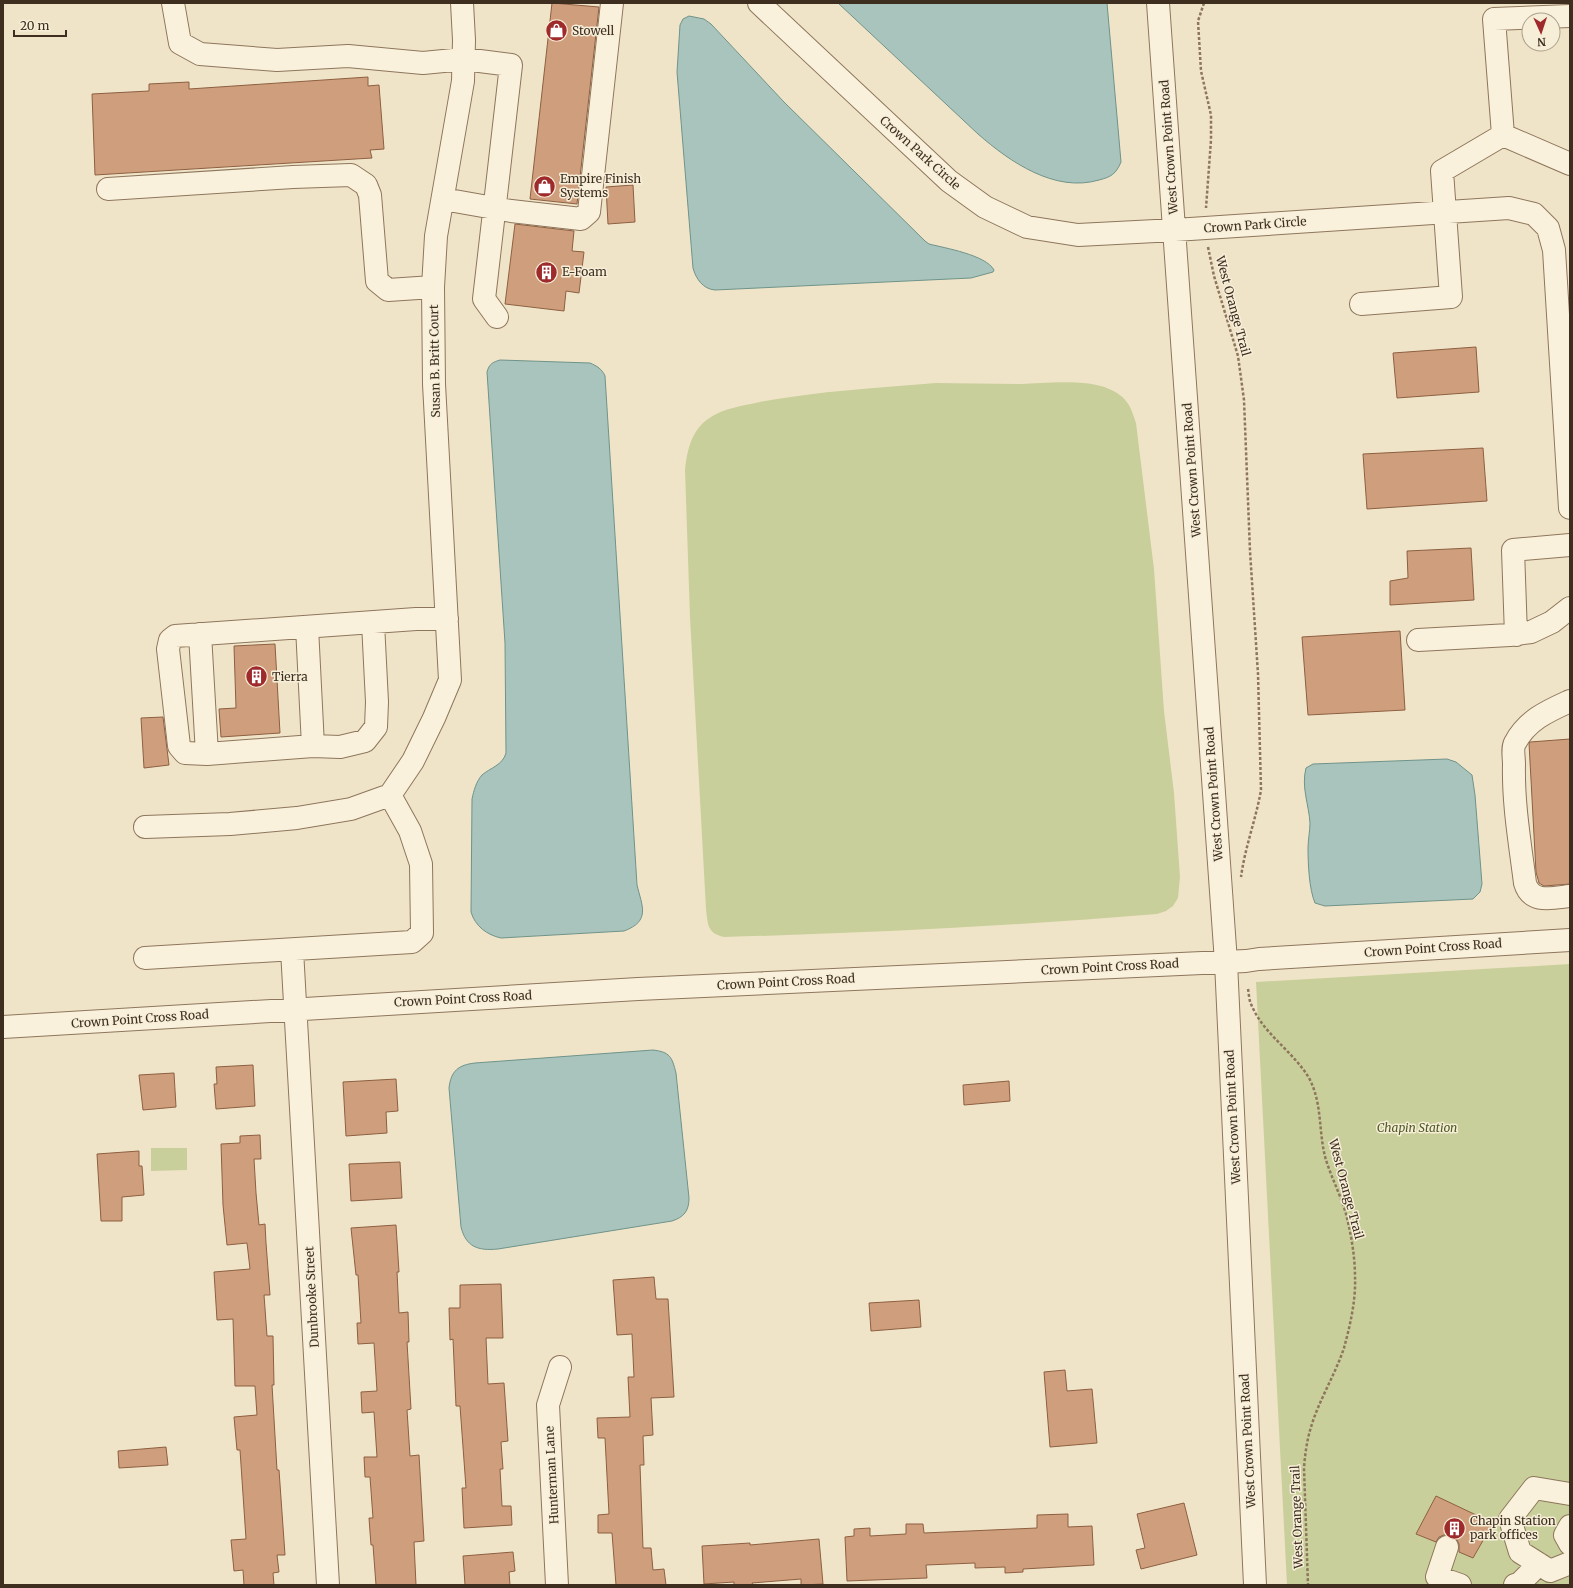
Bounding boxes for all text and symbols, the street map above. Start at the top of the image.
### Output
scale bar [14,12,66,38]
north arrow [1521,12,1561,52]
text: 20 m [20,18,49,33]
shop icon: Stowell [543,18,569,44]
place label: Stowell [572,23,615,38]
text: N [1537,35,1546,49]
street label: West Crown Point Road [1156,79,1181,216]
street label: Crown Park Circle [877,113,964,193]
place label: Empire Finish Systems [560,171,641,200]
shop icon: Empire Finish Systems [532,173,558,199]
street label: Crown Park Circle [1203,213,1307,236]
street label: West Orange Trail [1213,253,1254,358]
building icon: E-Foam [533,259,559,285]
place label: E-Foam [562,264,607,279]
street label: Susan B. Britt Court [426,304,443,418]
street label: West Crown Point Road [1179,402,1204,539]
building icon: Tierra [243,664,269,690]
place label: Tierra [272,669,308,684]
street label: West Crown Point Road [1201,726,1226,863]
street label: Crown Point Cross Road [1364,935,1502,960]
street label: Crown Point Cross Road [1041,955,1179,978]
street label: Crown Point Cross Road [717,970,855,993]
street label: Crown Point Cross Road [394,987,532,1010]
street label: Crown Point Cross Road [71,1006,209,1031]
street label: West Crown Point Road [1221,1049,1244,1186]
park label: Chapin Station [1377,1120,1457,1135]
street label: West Orange Trail [1326,1136,1367,1241]
street label: Dunbrooke Street [301,1246,322,1348]
street label: West Crown Point Road [1236,1373,1259,1510]
street label: Hunterman Lane [541,1426,562,1525]
street label: West Orange Trail [1287,1465,1306,1570]
place label: Chapin Station park offices [1470,1513,1556,1542]
building icon: Chapin Station park offices [1441,1515,1467,1541]

